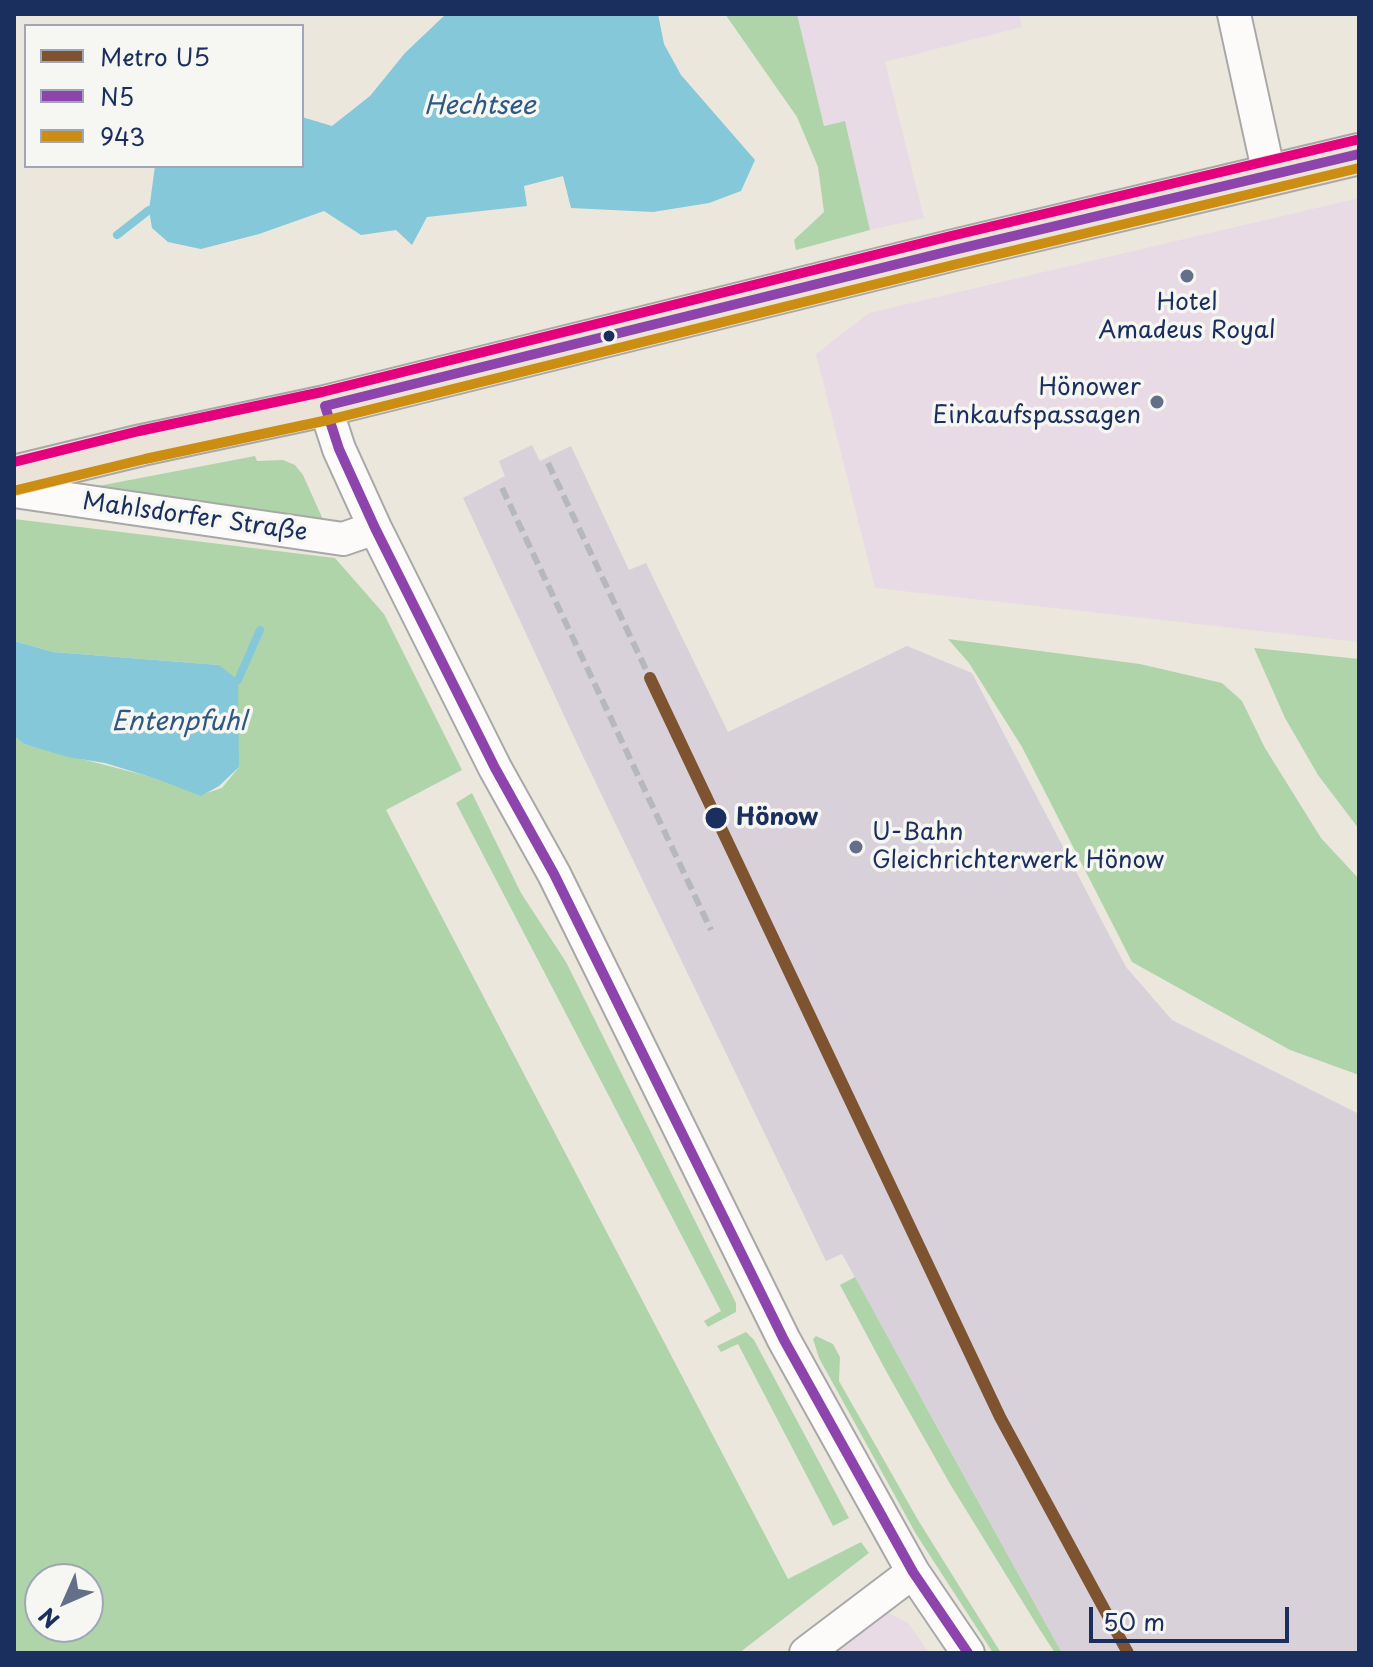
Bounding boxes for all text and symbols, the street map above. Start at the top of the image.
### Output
legend [24,24,304,168]
text: Metro U5 [100,38,210,74]
text: N5 [100,78,134,114]
water label: Hechtsee [424,91,536,123]
text: 943 [100,118,145,154]
marker: Hotel Amadeus Royal [1178,267,1196,285]
place label: Hotel Amadeus Royal [1098,289,1276,345]
unlabelled marker [601,328,617,344]
place label: Hönower Einkaufspassagen [933,374,1141,430]
marker: Hönower Einkaufspassagen [1148,393,1166,411]
street label: Mahlsdorfer Straße [81,488,309,548]
water label: Entenpfuhl [111,707,247,739]
place label: Hönow [736,804,818,832]
marker: Hönow [703,805,729,831]
place label: U-Bahn Gleichrichterwerk Hönow [872,819,1164,875]
marker: U-Bahn Gleichrichterwerk Hönow [847,838,865,856]
north arrow [24,1563,104,1643]
scale bar [1093,1591,1293,1641]
text: N [30,1601,66,1637]
text: 50 m [1103,1603,1165,1639]

